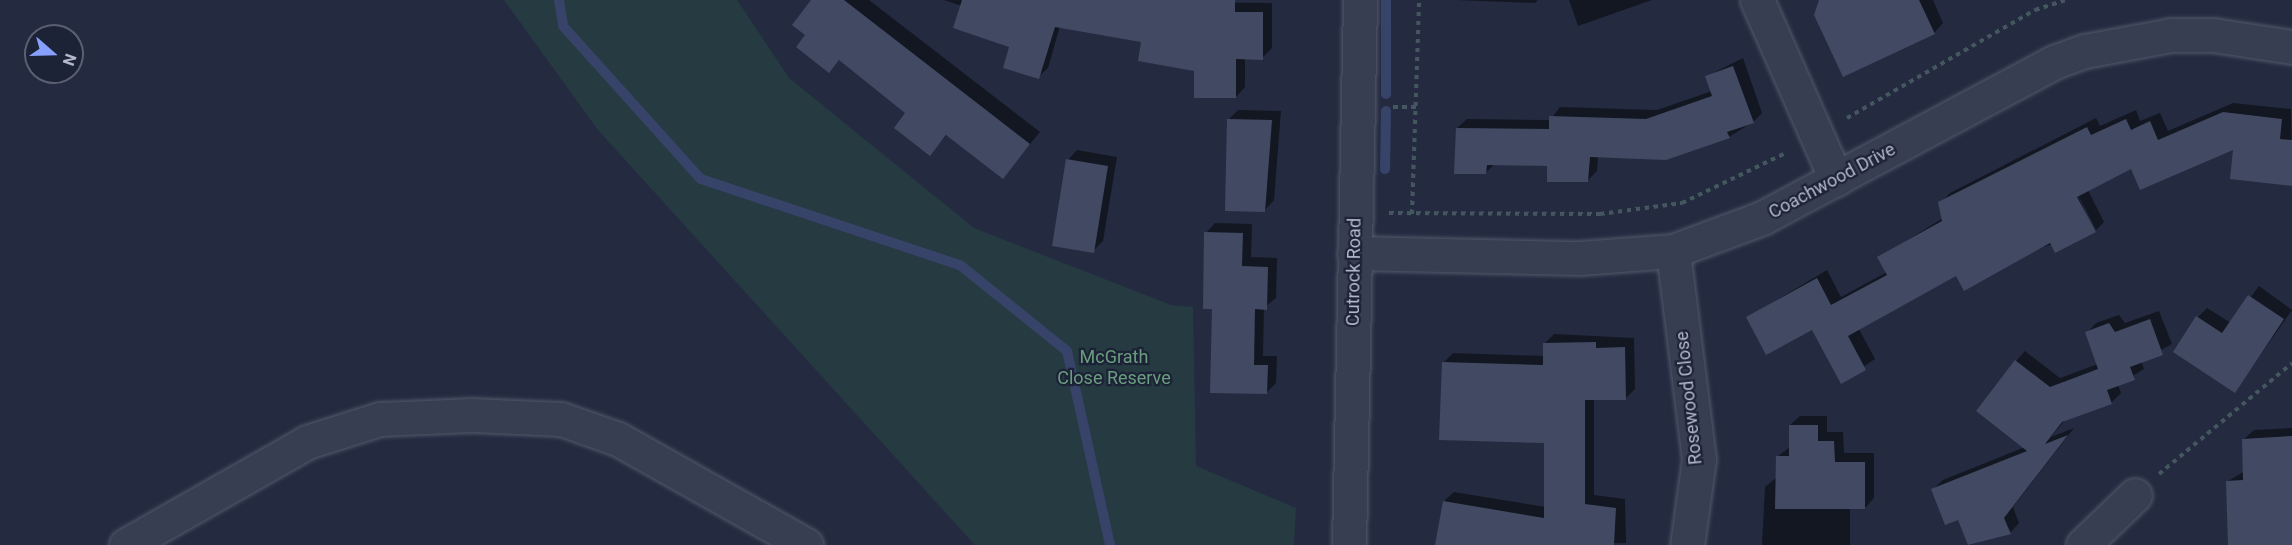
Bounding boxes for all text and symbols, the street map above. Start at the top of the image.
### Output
north arrow [24,24,84,84]
text: N [59,51,80,68]
street label: Coachwood Drive [1765,139,1899,223]
street label: Cutrock Road [1342,218,1366,326]
street label: Rosewood Close [1671,330,1707,466]
park label: McGrath Close Reserve [1057,347,1171,389]

